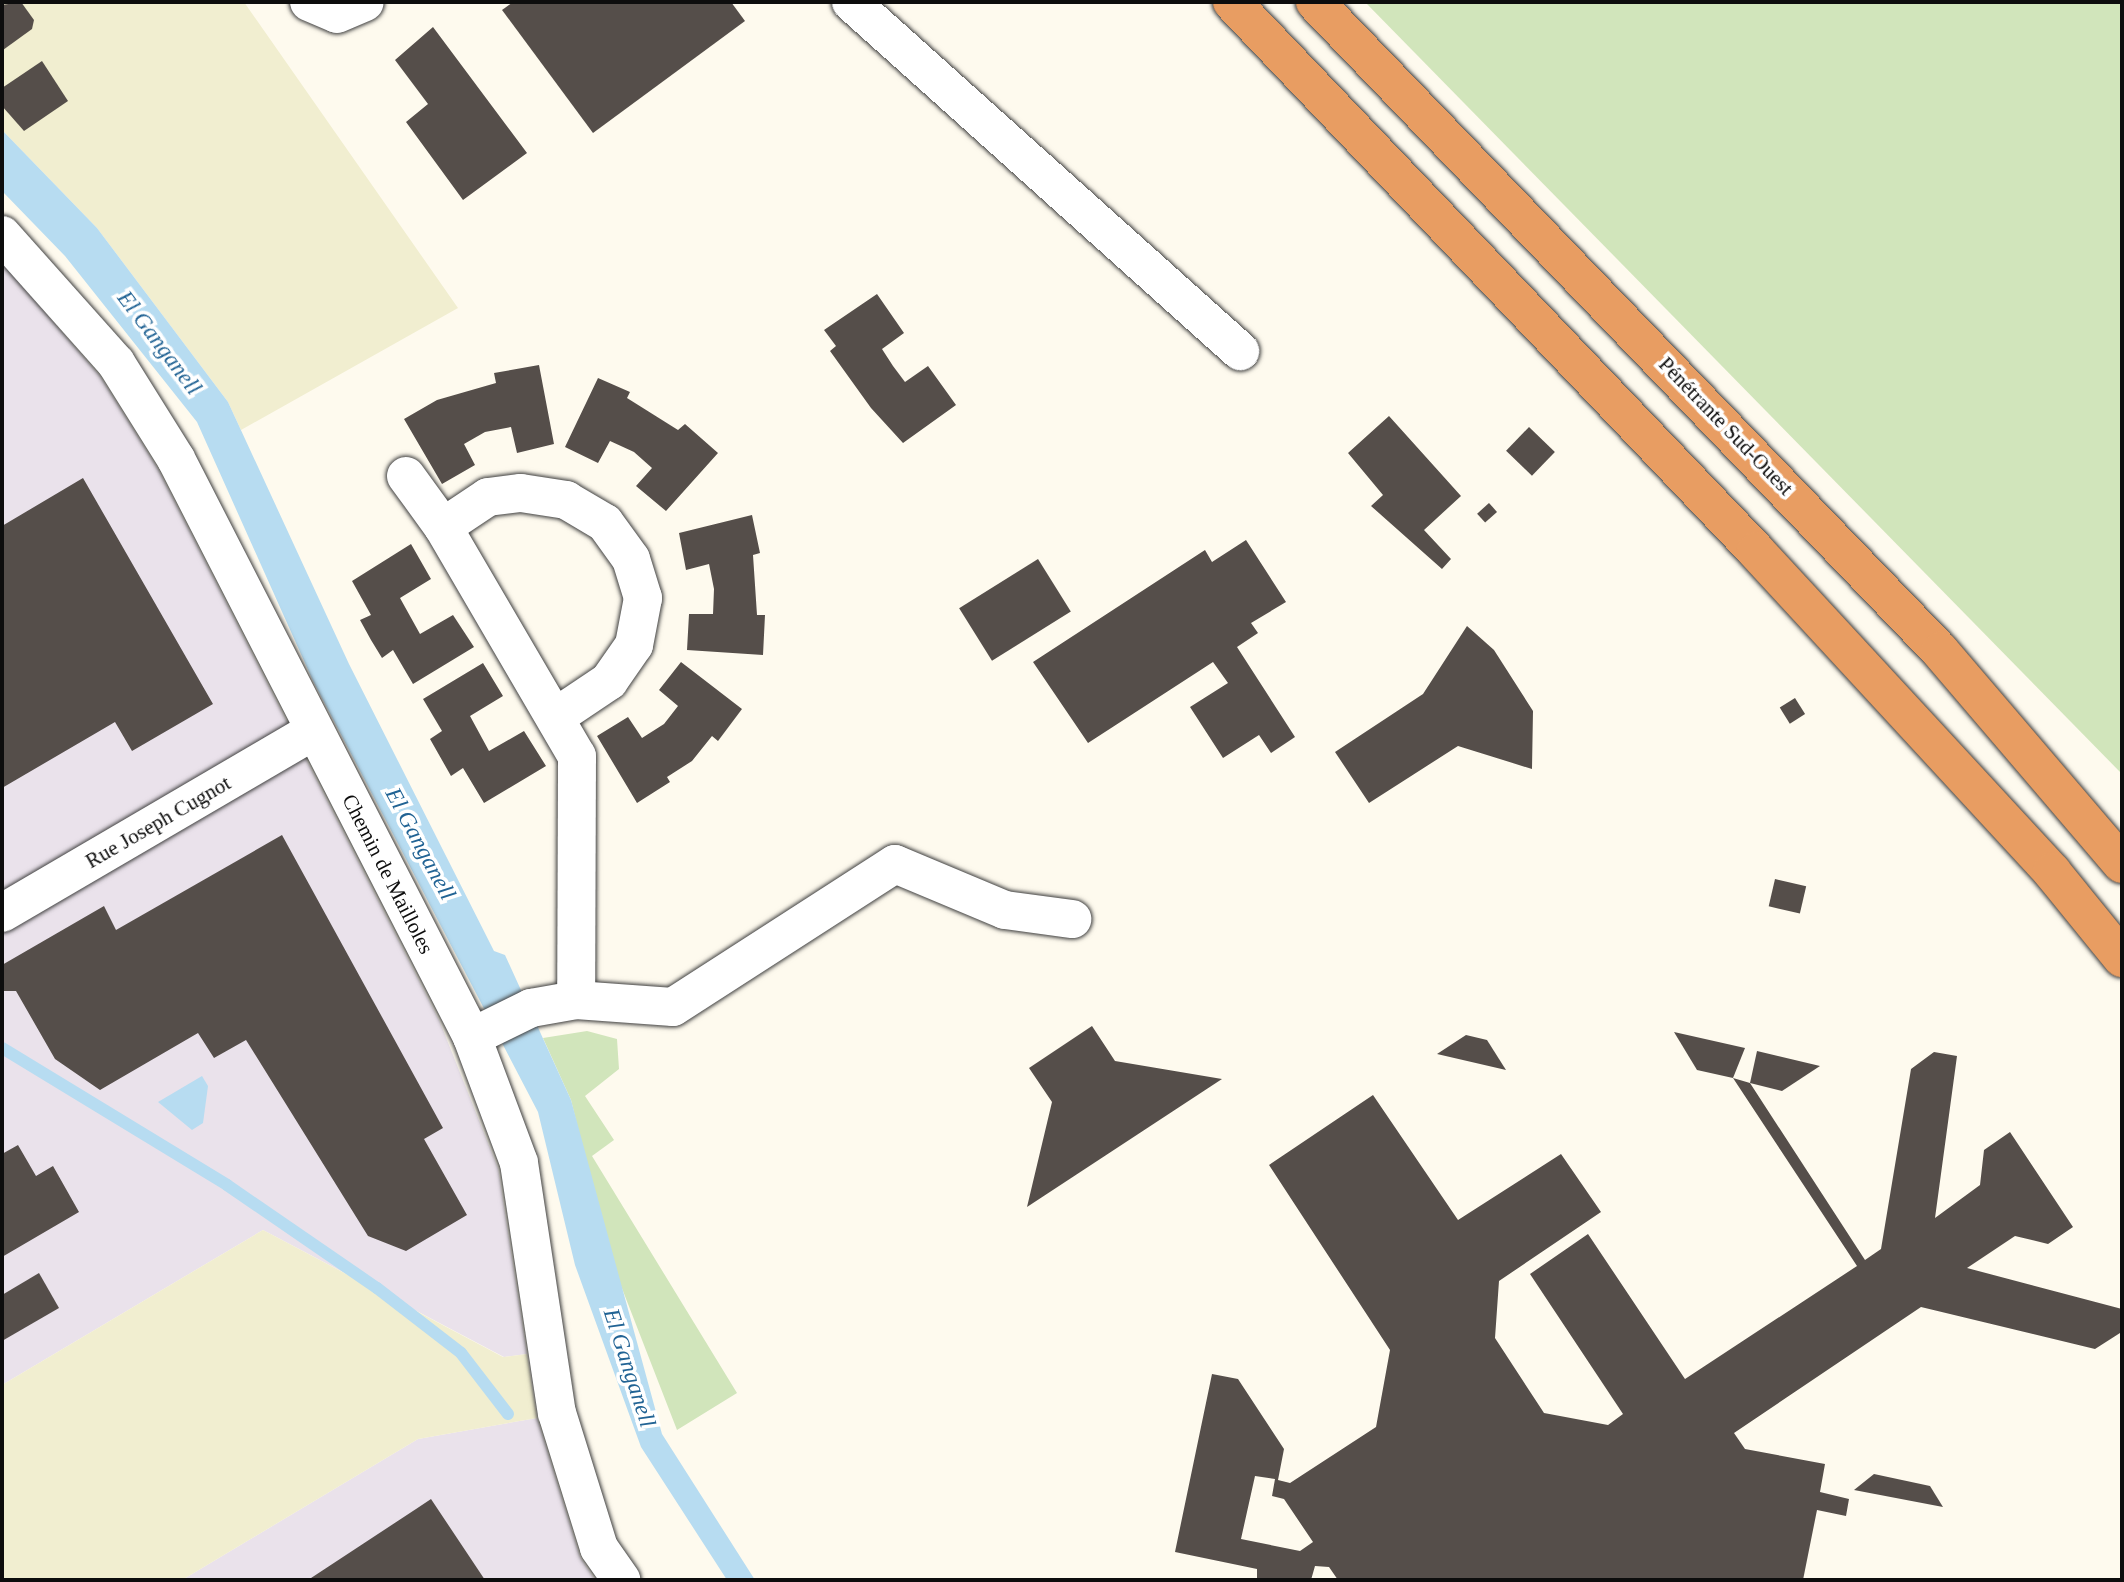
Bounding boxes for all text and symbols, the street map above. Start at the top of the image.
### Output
water label: El Ganganell [111,285,207,401]
street label: Pénétrante Sud-Ouest [1654,352,1798,500]
street label: Rue Joseph Cugnot [81,770,235,874]
water label: El Ganganell [379,783,461,905]
street label: Chemin de Mailloles [337,790,439,958]
water label: El Ganganell [597,1305,661,1431]

